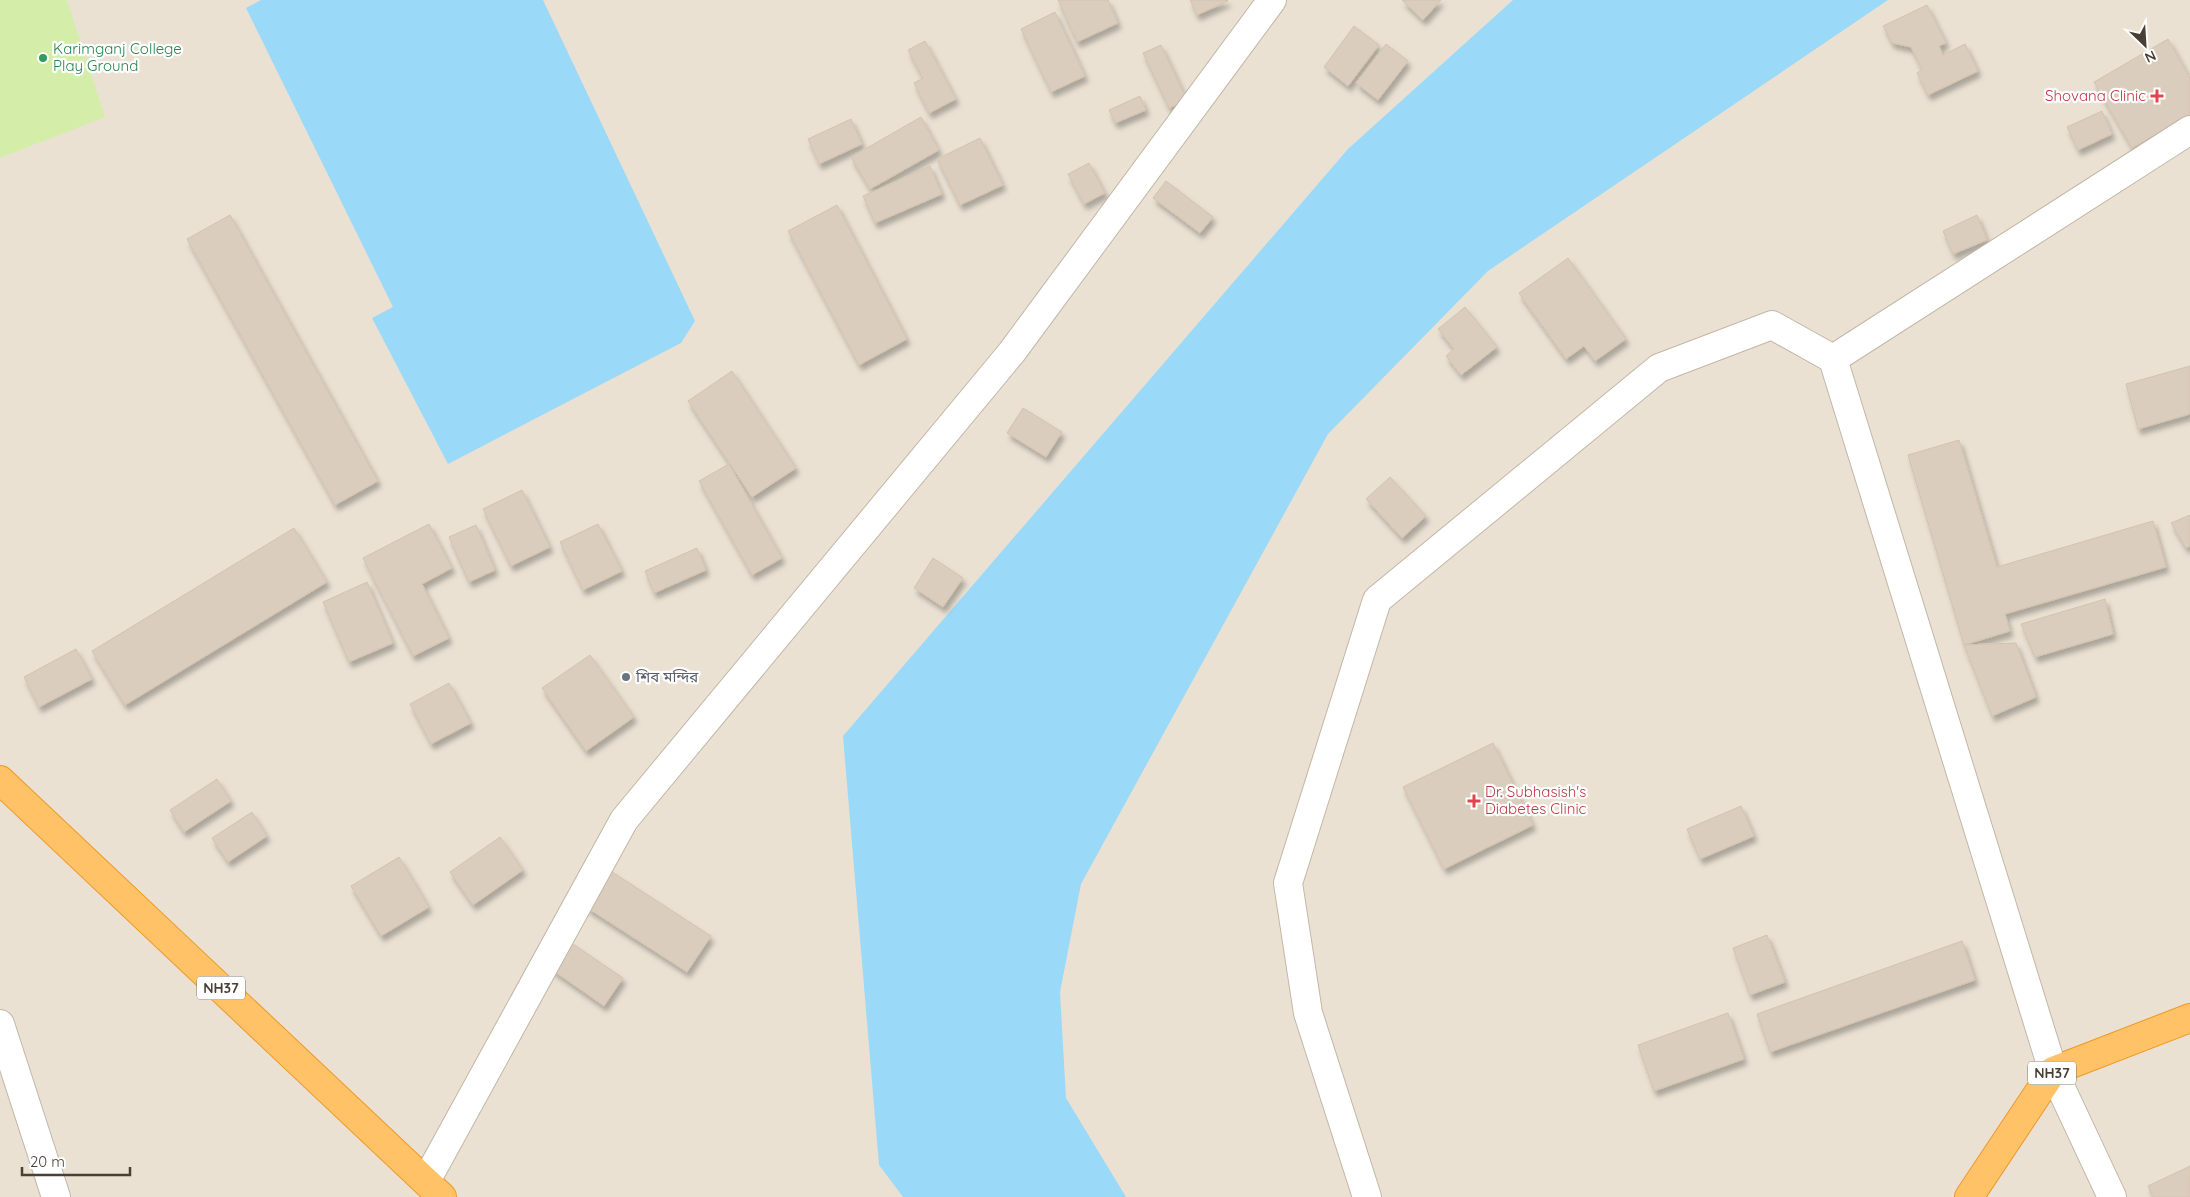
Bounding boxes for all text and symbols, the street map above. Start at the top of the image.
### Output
north arrow [2120,20,2170,70]
place label: Karimganj College Play Ground [53,39,182,75]
text: N [2142,46,2159,67]
marker: Karimganj College Play Ground [37,52,49,64]
place label: Shovana Clinic [2045,86,2146,105]
marker: Shovana Clinic [2150,89,2164,103]
place label: শিব মন্দির [635,667,699,686]
marker: শিব মন্দির [620,671,632,683]
place label: Dr. Subhasish's Diabetes Clinic [1485,782,1587,818]
marker: Dr. Subhasish's Diabetes Clinic [1467,794,1481,808]
road number: NH37 [197,976,245,1000]
road number: NH37 [2028,1062,2076,1084]
scale bar [22,1144,130,1176]
text: 20 m [30,1152,65,1171]

